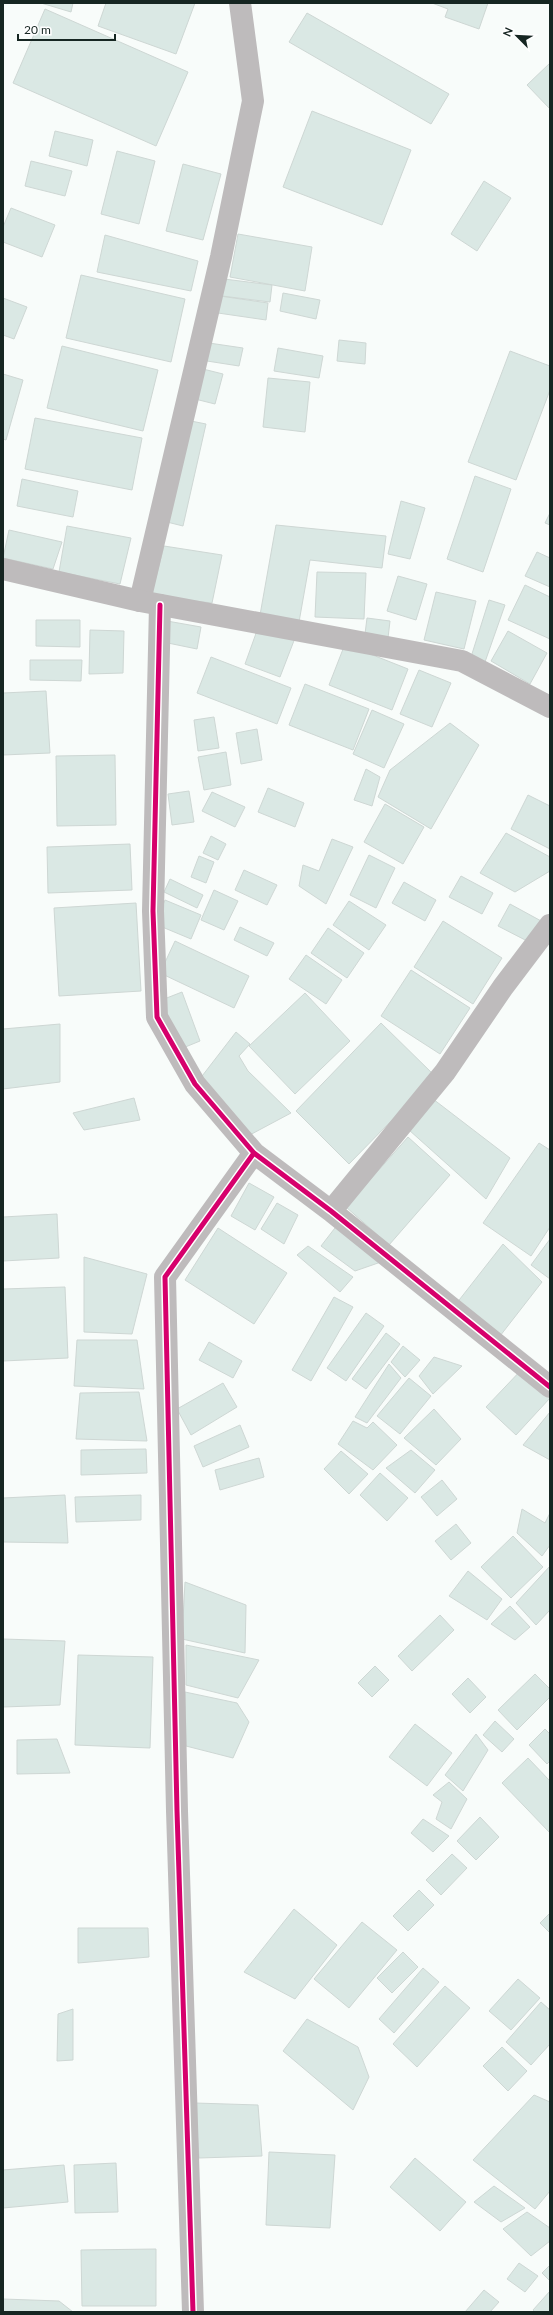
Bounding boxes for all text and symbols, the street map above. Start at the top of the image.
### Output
scale bar [18,16,115,42]
north arrow [497,16,537,56]
text: 20 m [24,22,51,37]
text: N [500,25,515,38]

